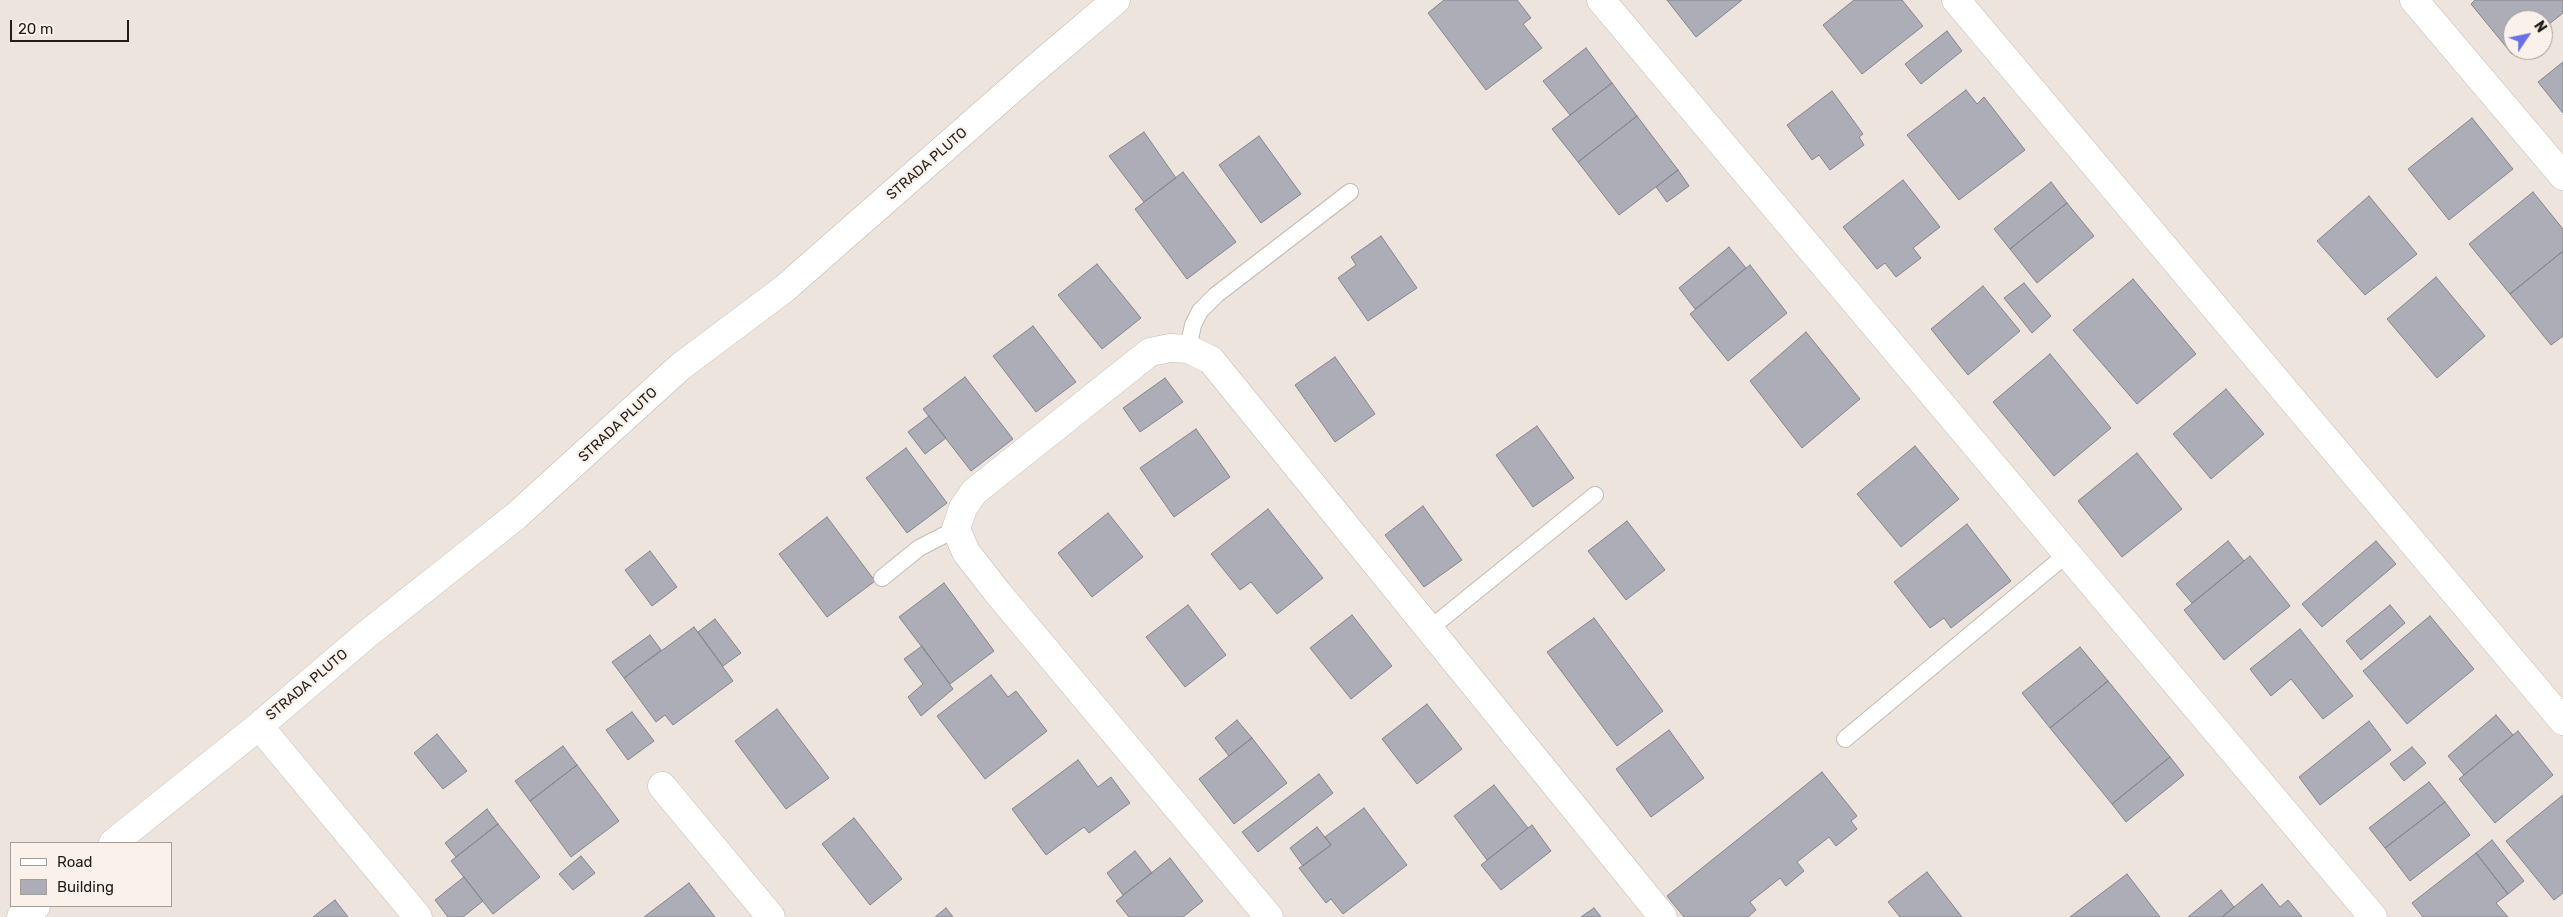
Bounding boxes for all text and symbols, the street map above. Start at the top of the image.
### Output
scale bar [12,10,131,42]
north arrow [2503,10,2553,60]
text: N [2530,18,2550,36]
text: 20 m [18,20,53,38]
street label: STRADA PLUTO [883,124,971,204]
street label: STRADA PLUTO [575,384,661,466]
street label: STRADA PLUTO [263,646,351,724]
legend [10,842,172,907]
text: Road [57,853,93,871]
text: Building [57,878,114,896]

